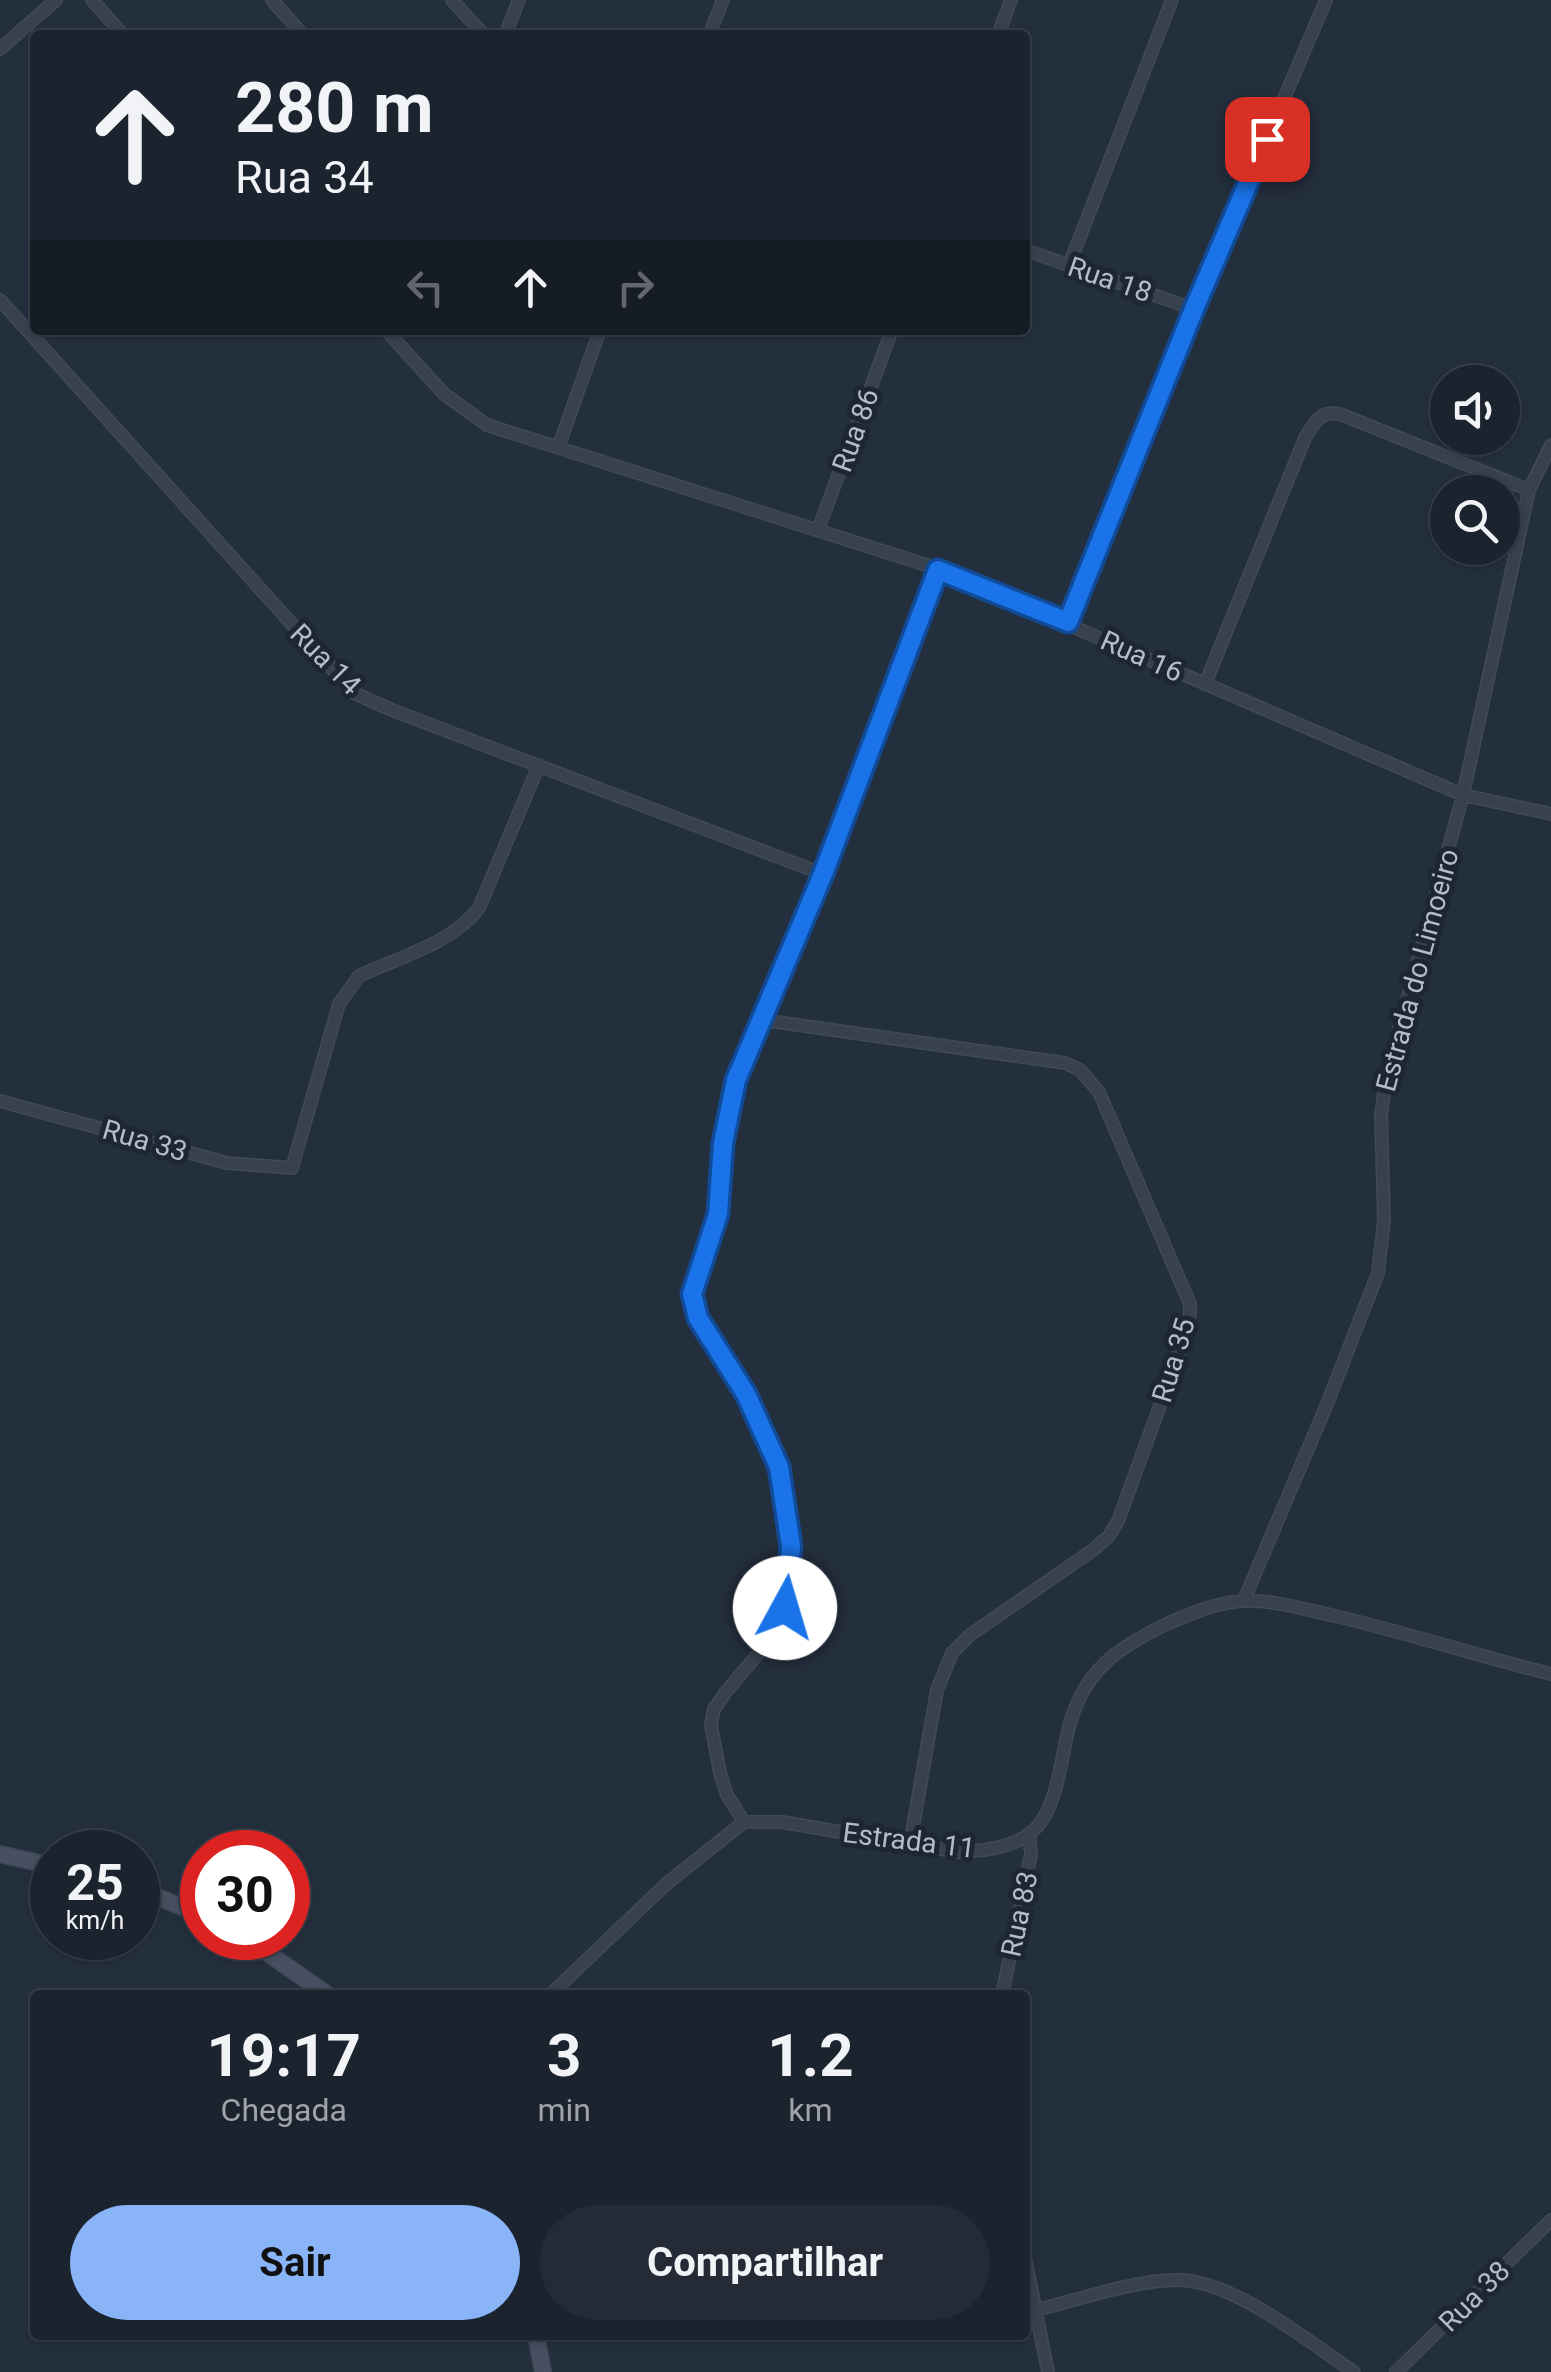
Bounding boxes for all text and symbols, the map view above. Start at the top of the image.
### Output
text: 280 m [235,67,434,149]
icon: ahead [70,70,200,200]
pin [1225,97,1310,182]
icon: arrive [1240,112,1295,167]
text: Rua 34 [235,151,374,204]
street label: Rua 18 [1064,250,1156,309]
icon: left [398,260,453,315]
icon: ahead [503,260,558,315]
icon: right [608,260,663,315]
map controls [1430,365,1520,565]
button: sound [1430,365,1520,455]
street label: Rua 86 [825,384,886,476]
button: search [1430,475,1520,565]
street label: Rua 14 [283,617,368,702]
street label: Rua 16 [1096,624,1188,689]
street label: Estrada do Limoeiro [1369,845,1466,1095]
street label: Rua 33 [99,1113,191,1168]
street label: Rua 35 [1145,1314,1202,1406]
position arrow [733,1556,837,1660]
street label: Estrada 11 [841,1816,977,1865]
speed limit sign: 30 [180,1830,310,1960]
text: 25 [66,1854,124,1912]
street label: Rua 83 [994,1868,1045,1960]
text: km/h [66,1906,124,1935]
text: 19:17 [206,2020,361,2091]
text: 3 [547,2020,581,2091]
text: 1.2 [767,2020,854,2091]
text: Chegada [221,2091,347,2129]
text: min [537,2091,591,2129]
text: km [788,2091,833,2129]
button: Sair [70,2205,520,2320]
button: Compartilhar [540,2205,990,2320]
street label: Rua 38 [1432,2254,1517,2339]

